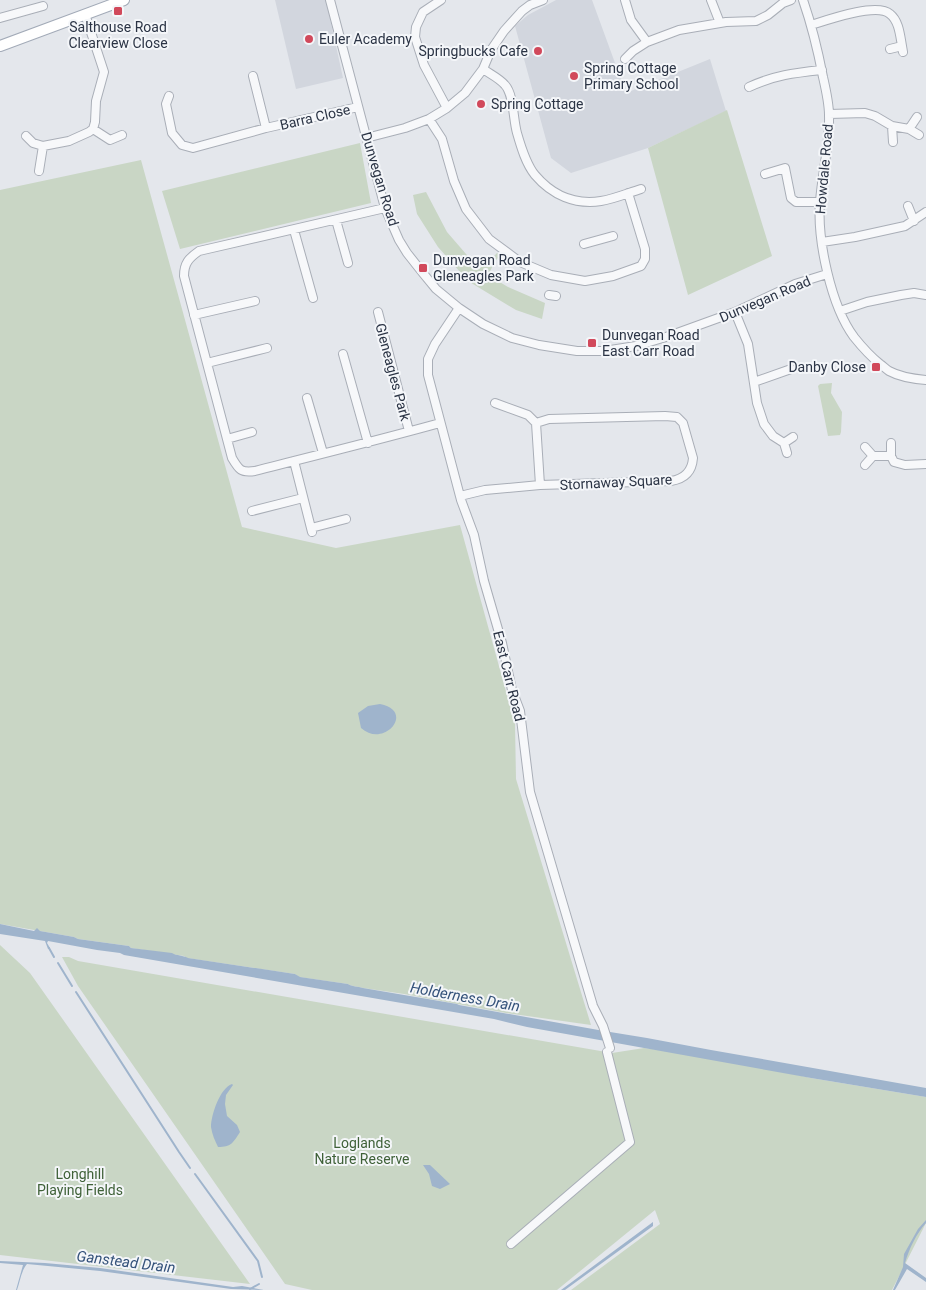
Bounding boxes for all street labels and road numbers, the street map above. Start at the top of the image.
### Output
street label: Barra Close [278,101,352,133]
street label: Howdale Road [812,123,836,215]
street label: Dunvegan Road [358,130,402,228]
street label: Dunvegan Road [717,273,813,325]
street label: Gleneagles Park [372,321,414,424]
street label: Stornaway Square [559,471,673,493]
street label: East Carr Road [490,629,528,723]

